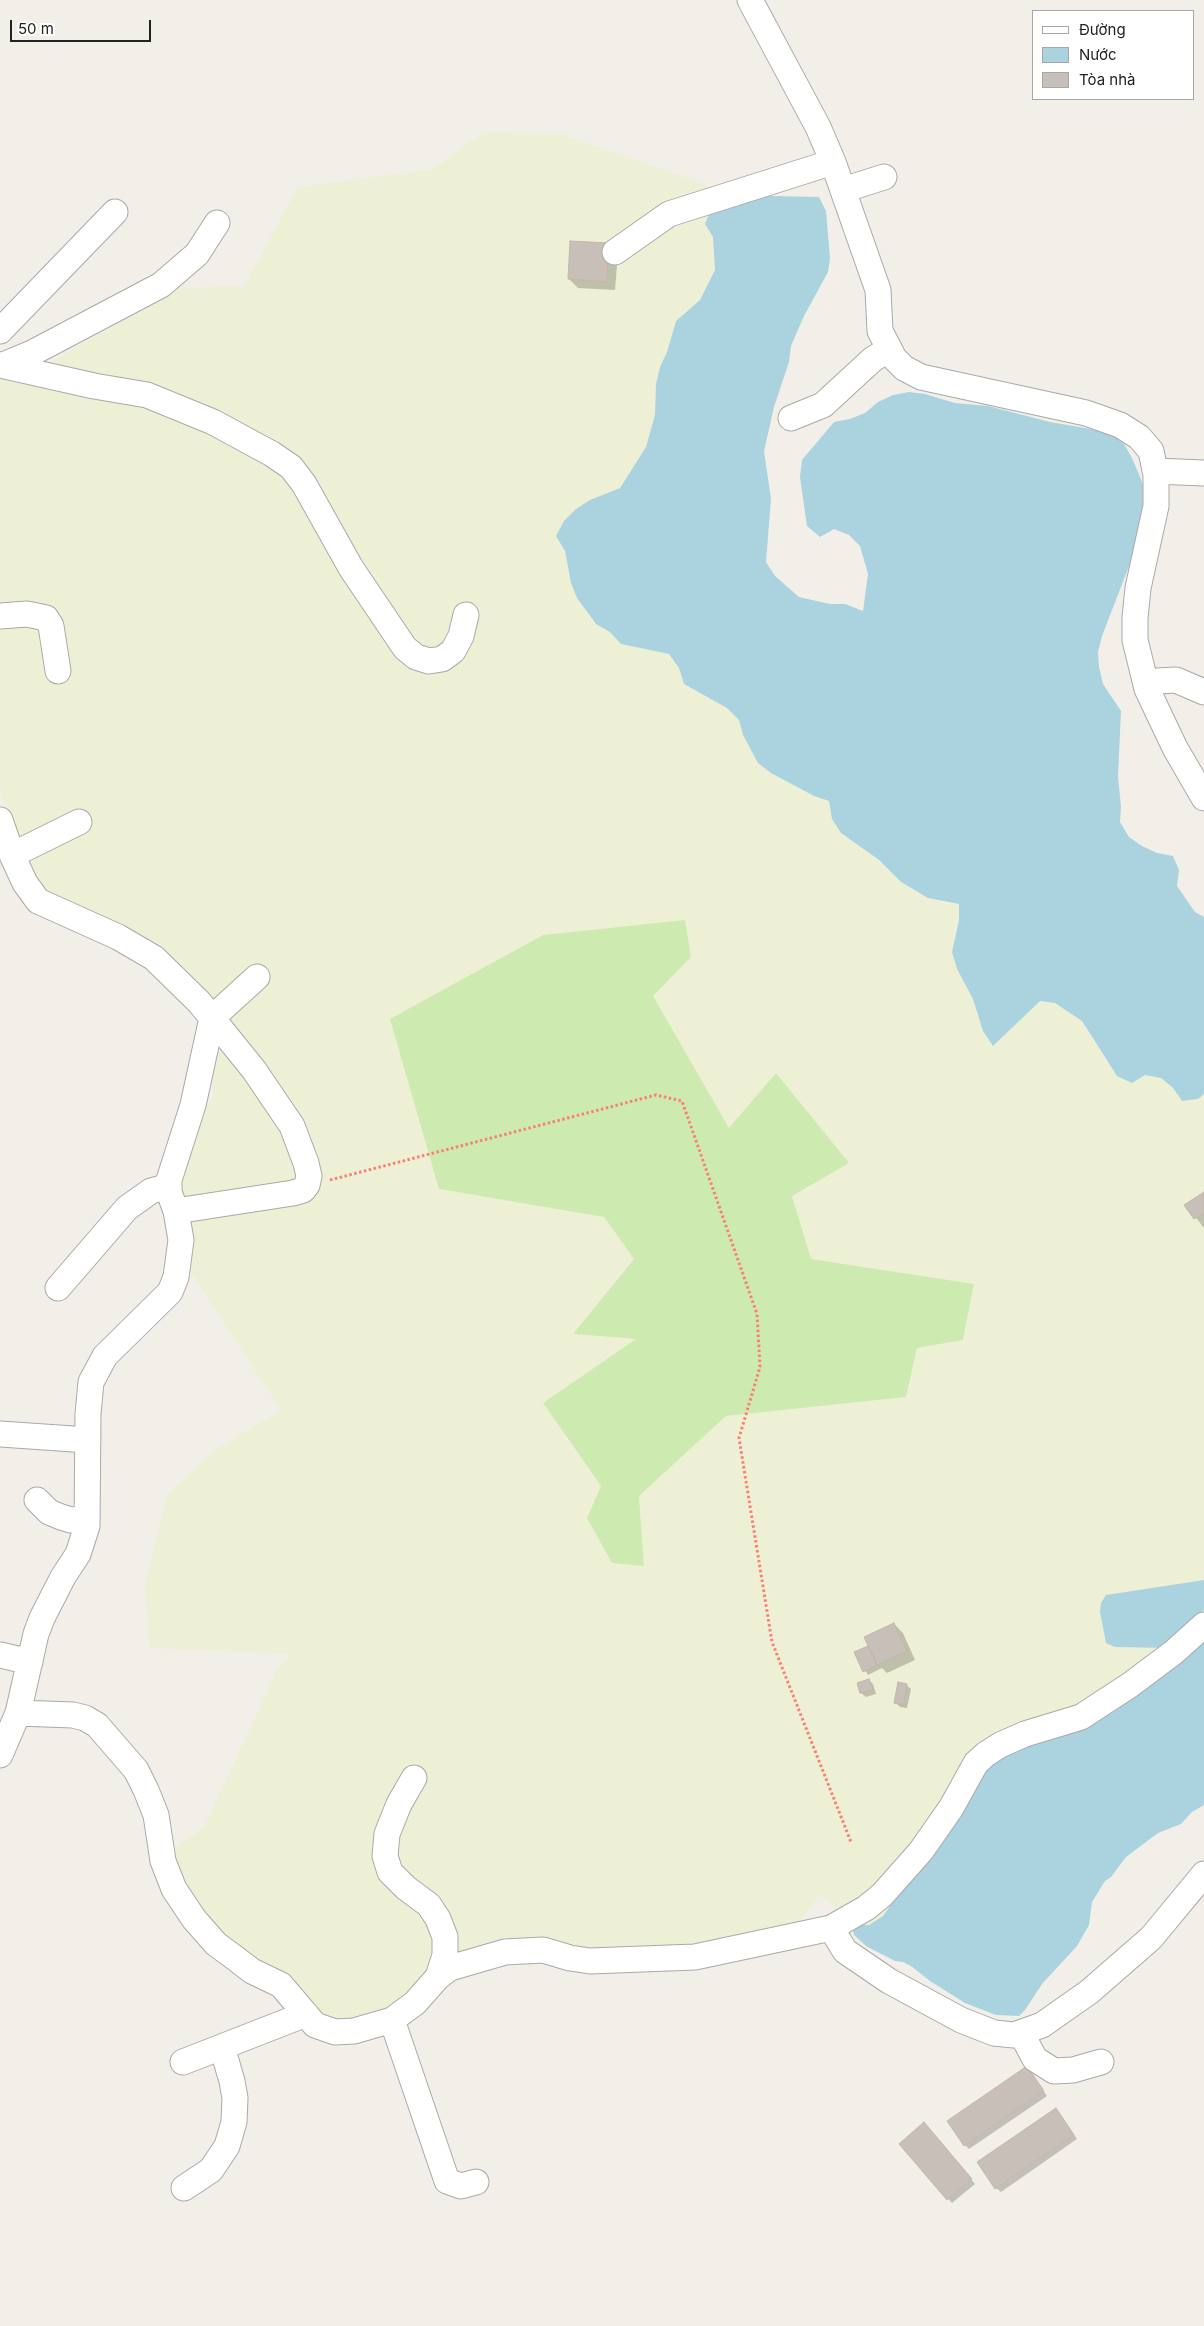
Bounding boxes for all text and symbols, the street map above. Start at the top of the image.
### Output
scale bar [12,10,154,42]
legend [1032,10,1194,100]
text: 50 m [18,19,54,38]
text: Đường [1079,20,1126,39]
text: Nước [1079,45,1117,64]
text: Tòa nhà [1079,70,1135,89]

